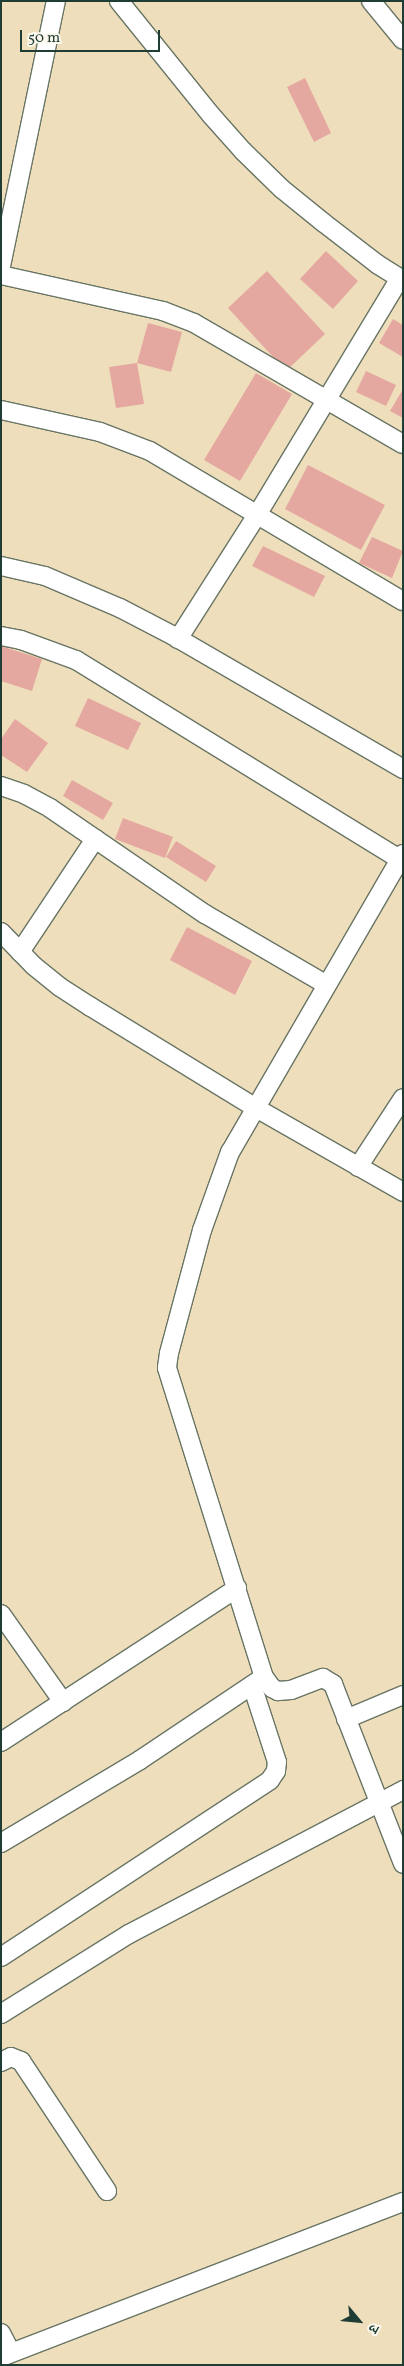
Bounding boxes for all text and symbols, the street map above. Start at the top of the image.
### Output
scale bar [22,20,162,52]
text: 50 m [28,28,60,49]
north arrow [334,2296,384,2346]
text: उ [363,2321,383,2336]

